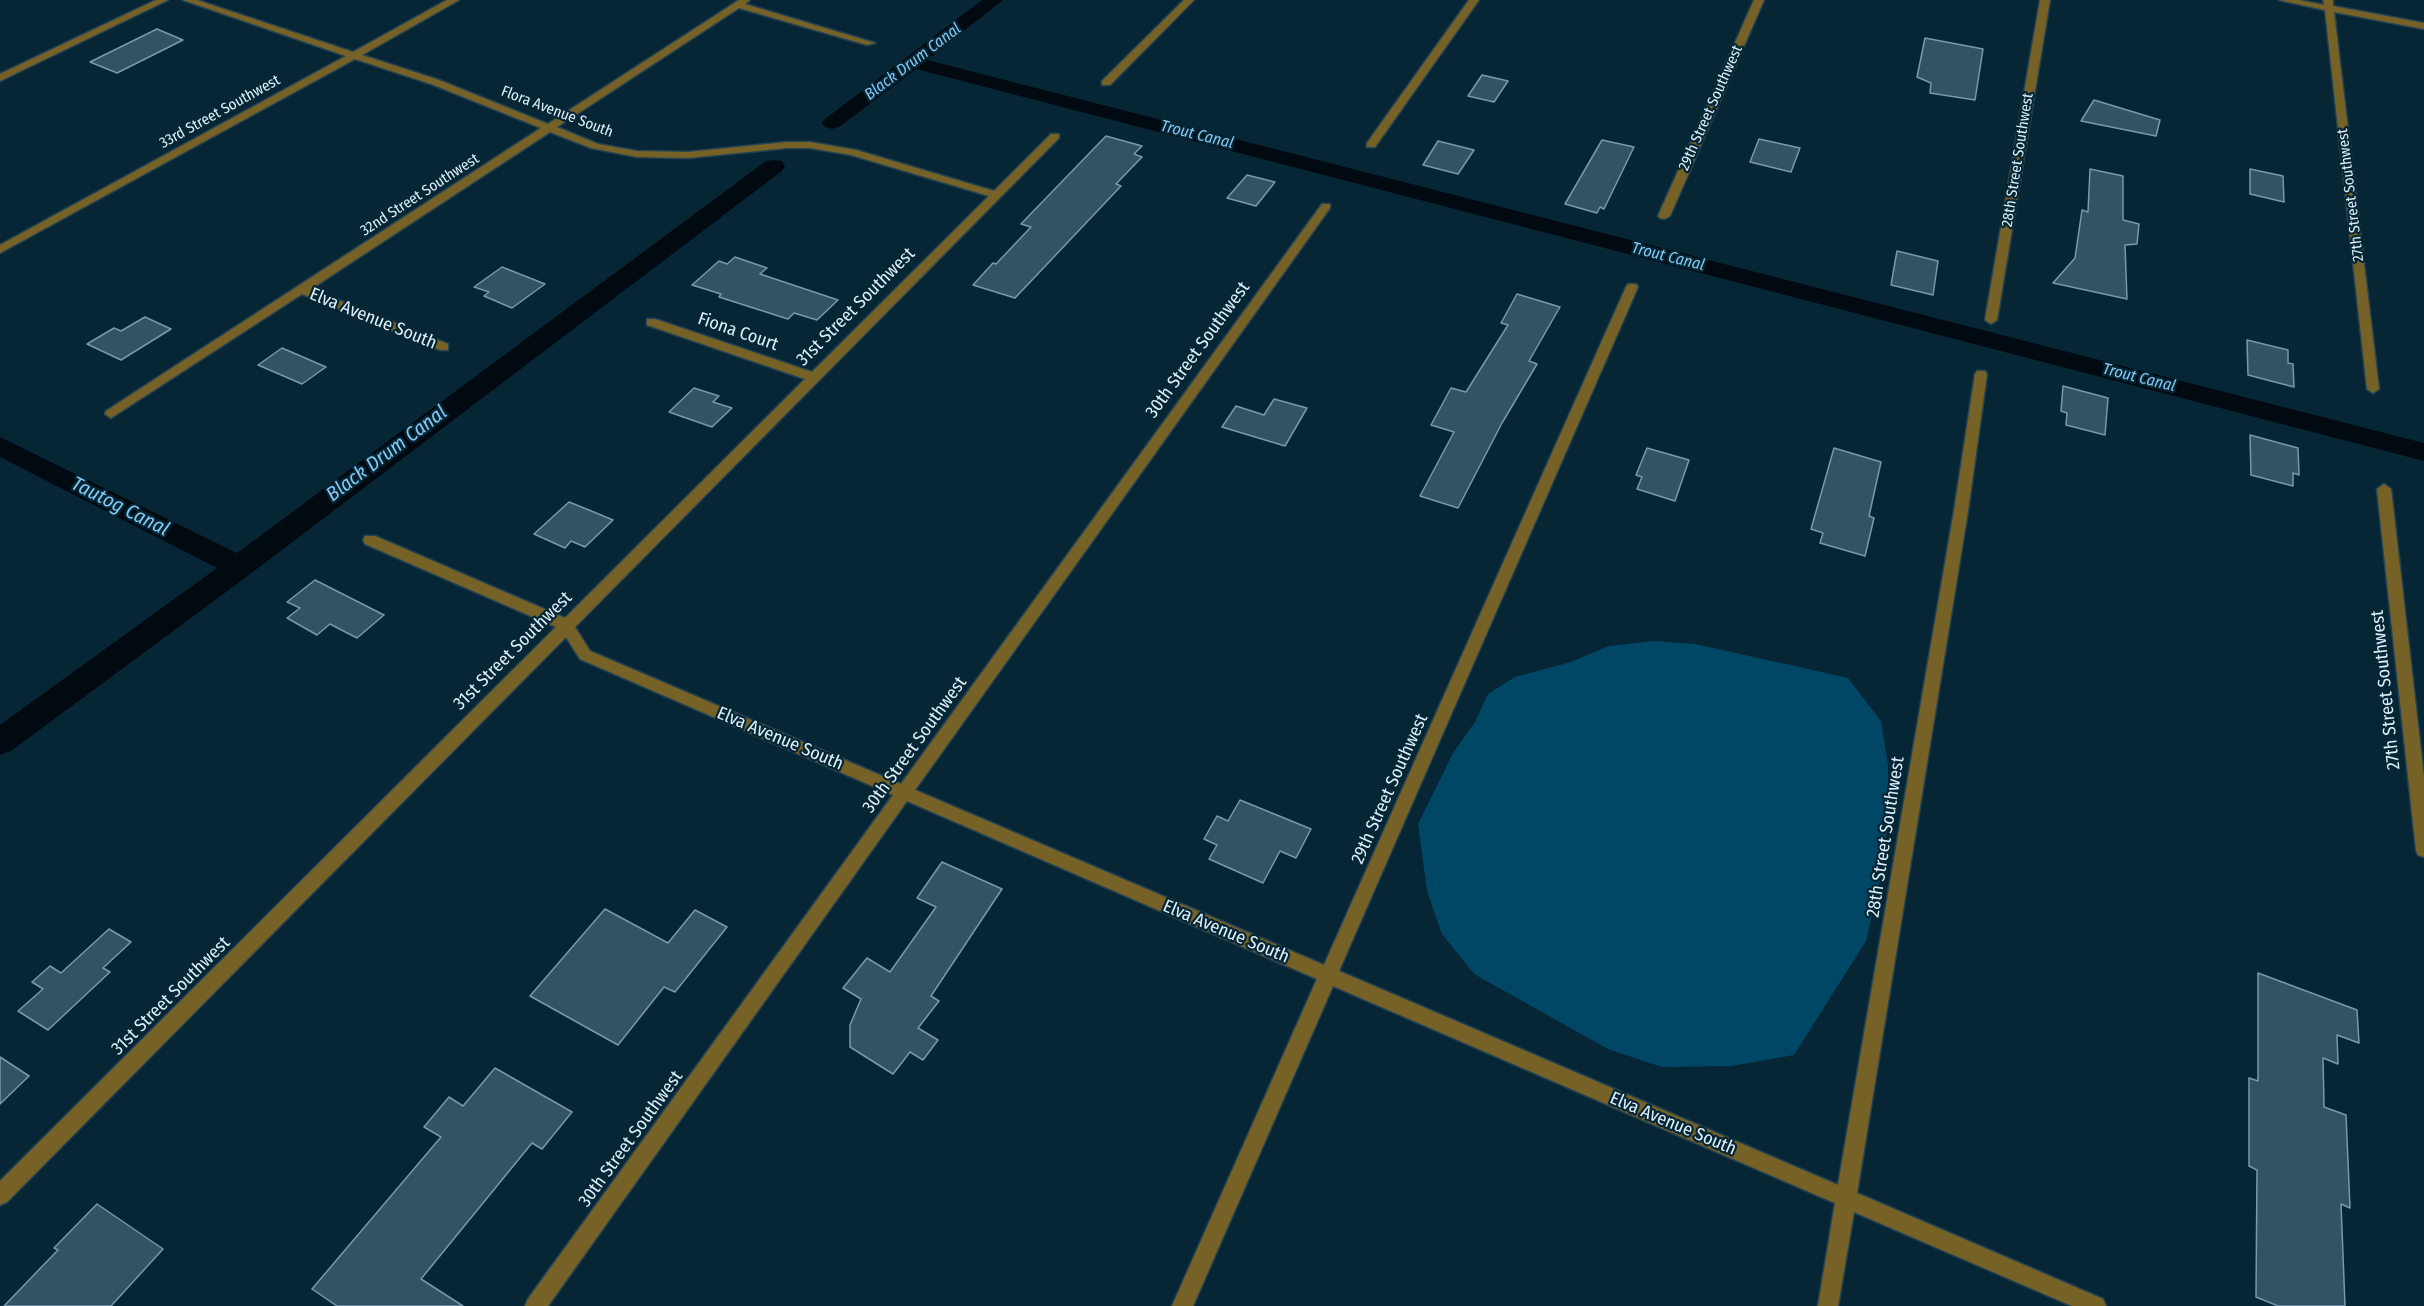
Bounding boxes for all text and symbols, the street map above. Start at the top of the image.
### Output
water label: Black Drum Canal [861,20,965,104]
street label: 29th Street Southwest [1675,43,1747,173]
street label: 33rd Street Southwest [157,71,283,153]
street label: Flora Avenue South [498,82,616,142]
street label: 28th Street Southwest [1999,92,2037,228]
water label: Trout Canal [1159,117,1235,153]
street label: 27th Street Southwest [2334,127,2368,263]
street label: 32nd Street Southwest [357,150,483,240]
water label: Trout Canal [1630,239,1706,275]
street label: 31st Street Southwest [792,243,920,371]
street label: 30th Street Southwest [1141,278,1255,422]
street label: Elva Avenue South [306,284,440,354]
street label: Fiona Court [695,308,781,356]
water label: Trout Canal [2101,360,2177,396]
water label: Black Drum Canal [322,401,452,507]
water label: Tautog Canal [67,472,173,542]
street label: 31st Street Southwest [449,587,577,715]
street label: 27th Street Southwest [2367,609,2405,771]
street label: 30th Street Southwest [858,673,972,817]
street label: Elva Avenue South [714,703,846,775]
street label: 29th Street Southwest [1347,711,1433,867]
street label: 28th Street Southwest [1863,755,1909,919]
street label: Elva Avenue South [1160,896,1292,968]
street label: 31st Street Southwest [107,932,235,1060]
street label: 30th Street Southwest [574,1067,688,1211]
street label: Elva Avenue South [1607,1088,1739,1160]

